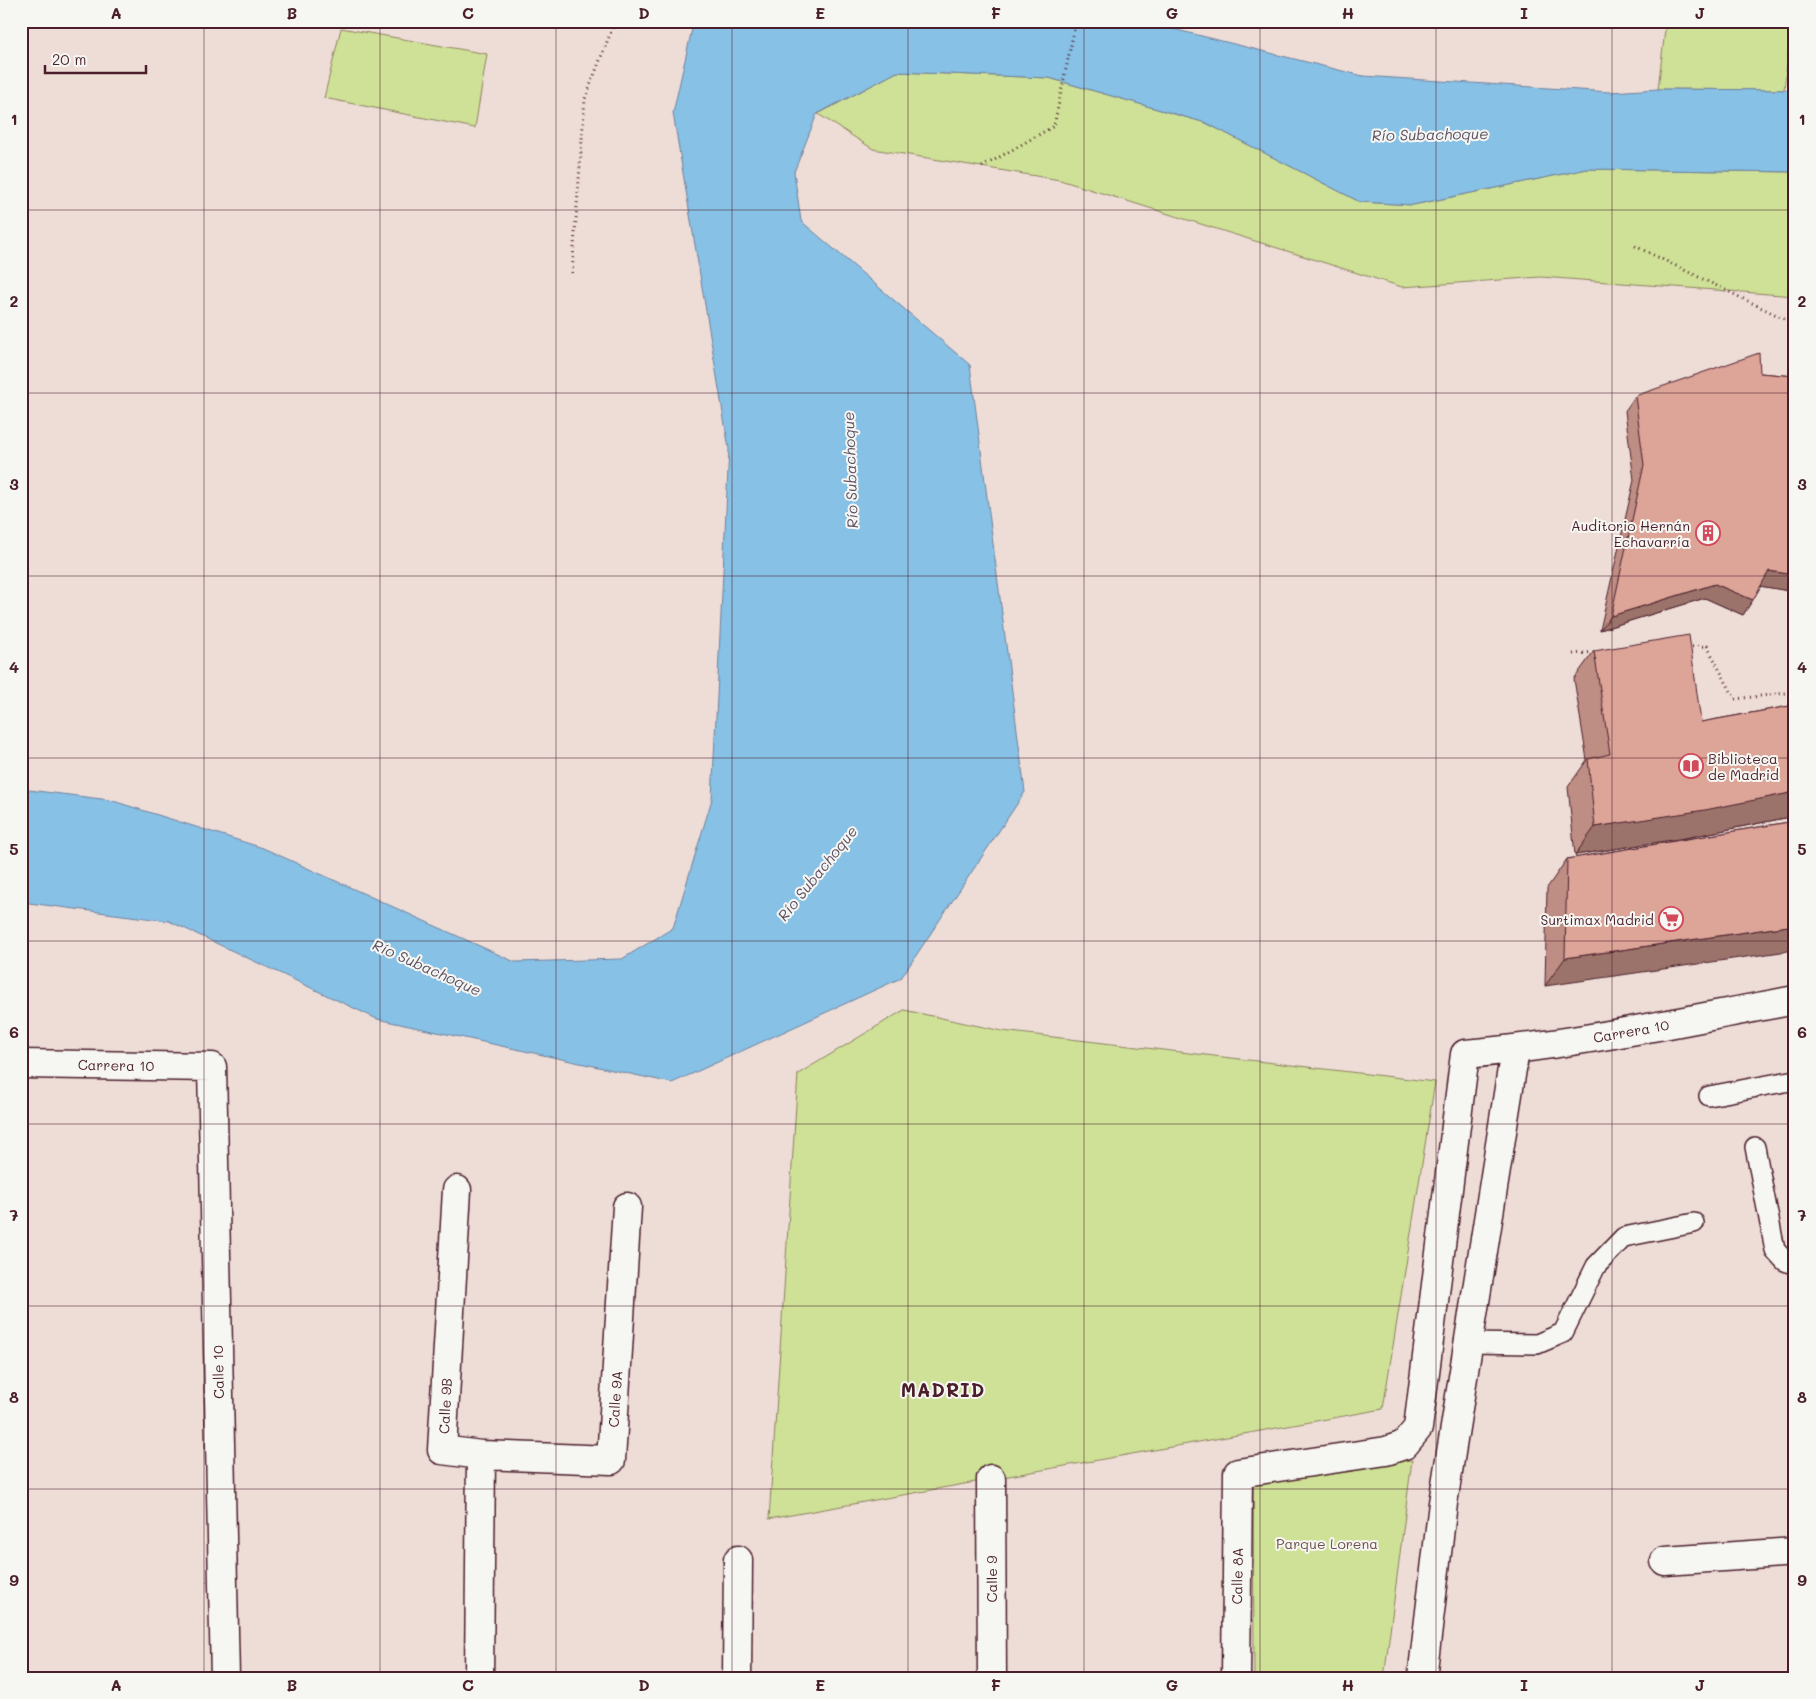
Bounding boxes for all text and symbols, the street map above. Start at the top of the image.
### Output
text: A [110,2,122,23]
text: B [287,2,297,23]
text: C [462,2,474,23]
text: D [638,2,650,23]
text: E [815,2,825,23]
text: F [991,2,1001,23]
text: G [1166,2,1178,23]
text: H [1342,2,1354,23]
text: I [1520,2,1528,23]
text: J [1695,2,1705,23]
scale bar [45,42,146,74]
text: 20 m [52,49,86,69]
text: 1 [10,108,18,129]
text: 1 [1798,108,1806,129]
water label: Río Subachoque [1371,123,1489,145]
text: 2 [10,290,19,311]
text: 2 [1798,290,1807,311]
water label: Río Subachoque [838,411,862,529]
text: 3 [9,473,19,494]
text: 3 [1797,473,1807,494]
place label: Auditorio Hernán Echavarría [1571,516,1690,551]
building icon: Auditorio Hernán Echavarría [1695,520,1721,546]
text: 4 [9,656,19,677]
text: 4 [1797,656,1807,677]
place label: Biblioteca de Madrid [1708,749,1779,784]
library icon: Biblioteca de Madrid [1678,753,1704,779]
water label: Río Subachoque [772,821,862,925]
text: 5 [9,838,19,859]
text: 5 [1797,838,1807,859]
supermarket icon: Surtimax Madrid [1658,906,1684,932]
place label: Surtimax Madrid [1541,910,1654,929]
water label: Río Subachoque [370,934,484,1000]
street label: Carrera 10 [1592,1015,1671,1047]
text: 6 [9,1021,19,1042]
text: 6 [1797,1021,1807,1042]
street label: Carrera 10 [78,1055,155,1075]
text: 7 [10,1204,19,1225]
text: 7 [1798,1204,1807,1225]
street label: Calle 10 [208,1345,228,1399]
street label: Calle 9A [604,1370,626,1428]
district label: MADRID [901,1377,985,1402]
street label: Calle 9B [434,1378,456,1434]
text: 8 [9,1386,19,1407]
text: 8 [1797,1386,1807,1407]
park label: Parque Lorena [1276,1534,1378,1553]
street label: Calle 8A [1227,1547,1247,1605]
street label: Calle 9 [982,1555,1001,1603]
text: 9 [9,1569,19,1590]
text: 9 [1797,1569,1807,1590]
text: A [110,1674,122,1695]
text: B [287,1674,297,1695]
text: C [462,1674,474,1695]
text: D [638,1674,650,1695]
text: E [815,1674,825,1695]
text: F [991,1674,1001,1695]
text: G [1166,1674,1178,1695]
text: H [1342,1674,1354,1695]
text: I [1520,1674,1528,1695]
text: J [1695,1674,1705,1695]

